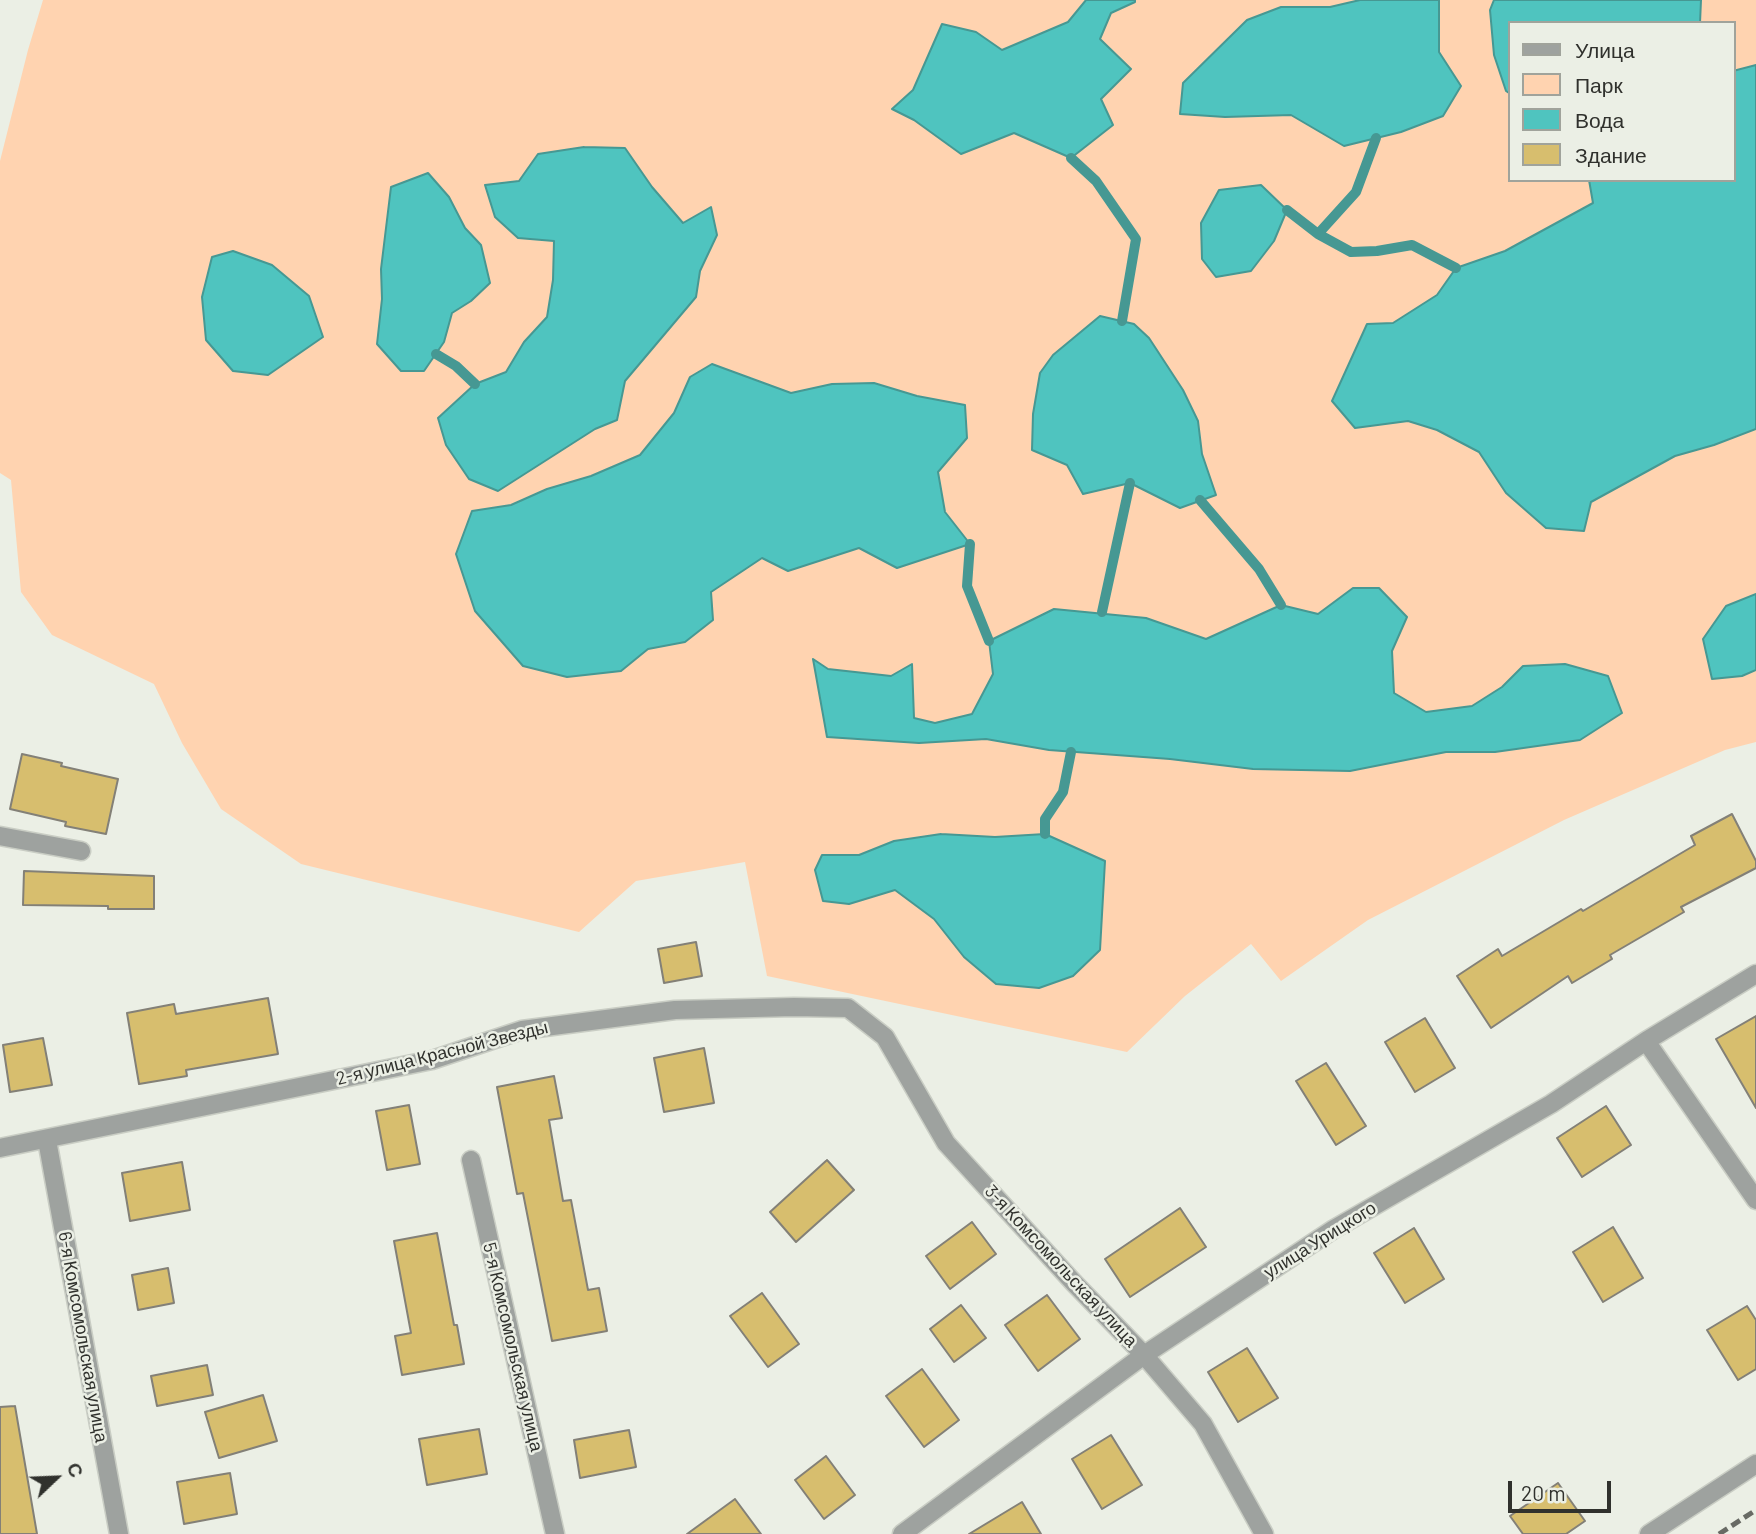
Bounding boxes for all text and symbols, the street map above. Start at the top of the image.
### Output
legend [1508,21,1735,182]
text: Улица [1575,37,1635,62]
text: Парк [1575,72,1623,97]
text: Вода [1575,107,1624,132]
text: Здание [1575,142,1647,167]
street label: 2-я улица Красной Звезды [334,1016,550,1090]
street label: 3-я Комсомольская улица [980,1180,1142,1352]
street label: улица Урицкого [1260,1197,1380,1283]
street label: 6-я Комсомольская улица [54,1230,112,1444]
street label: 5-я Комсомольская улица [478,1240,548,1454]
north arrow [21,1443,91,1513]
text: С [63,1459,89,1480]
scale bar [1511,1468,1614,1512]
text: 20 m [1521,1480,1566,1505]

